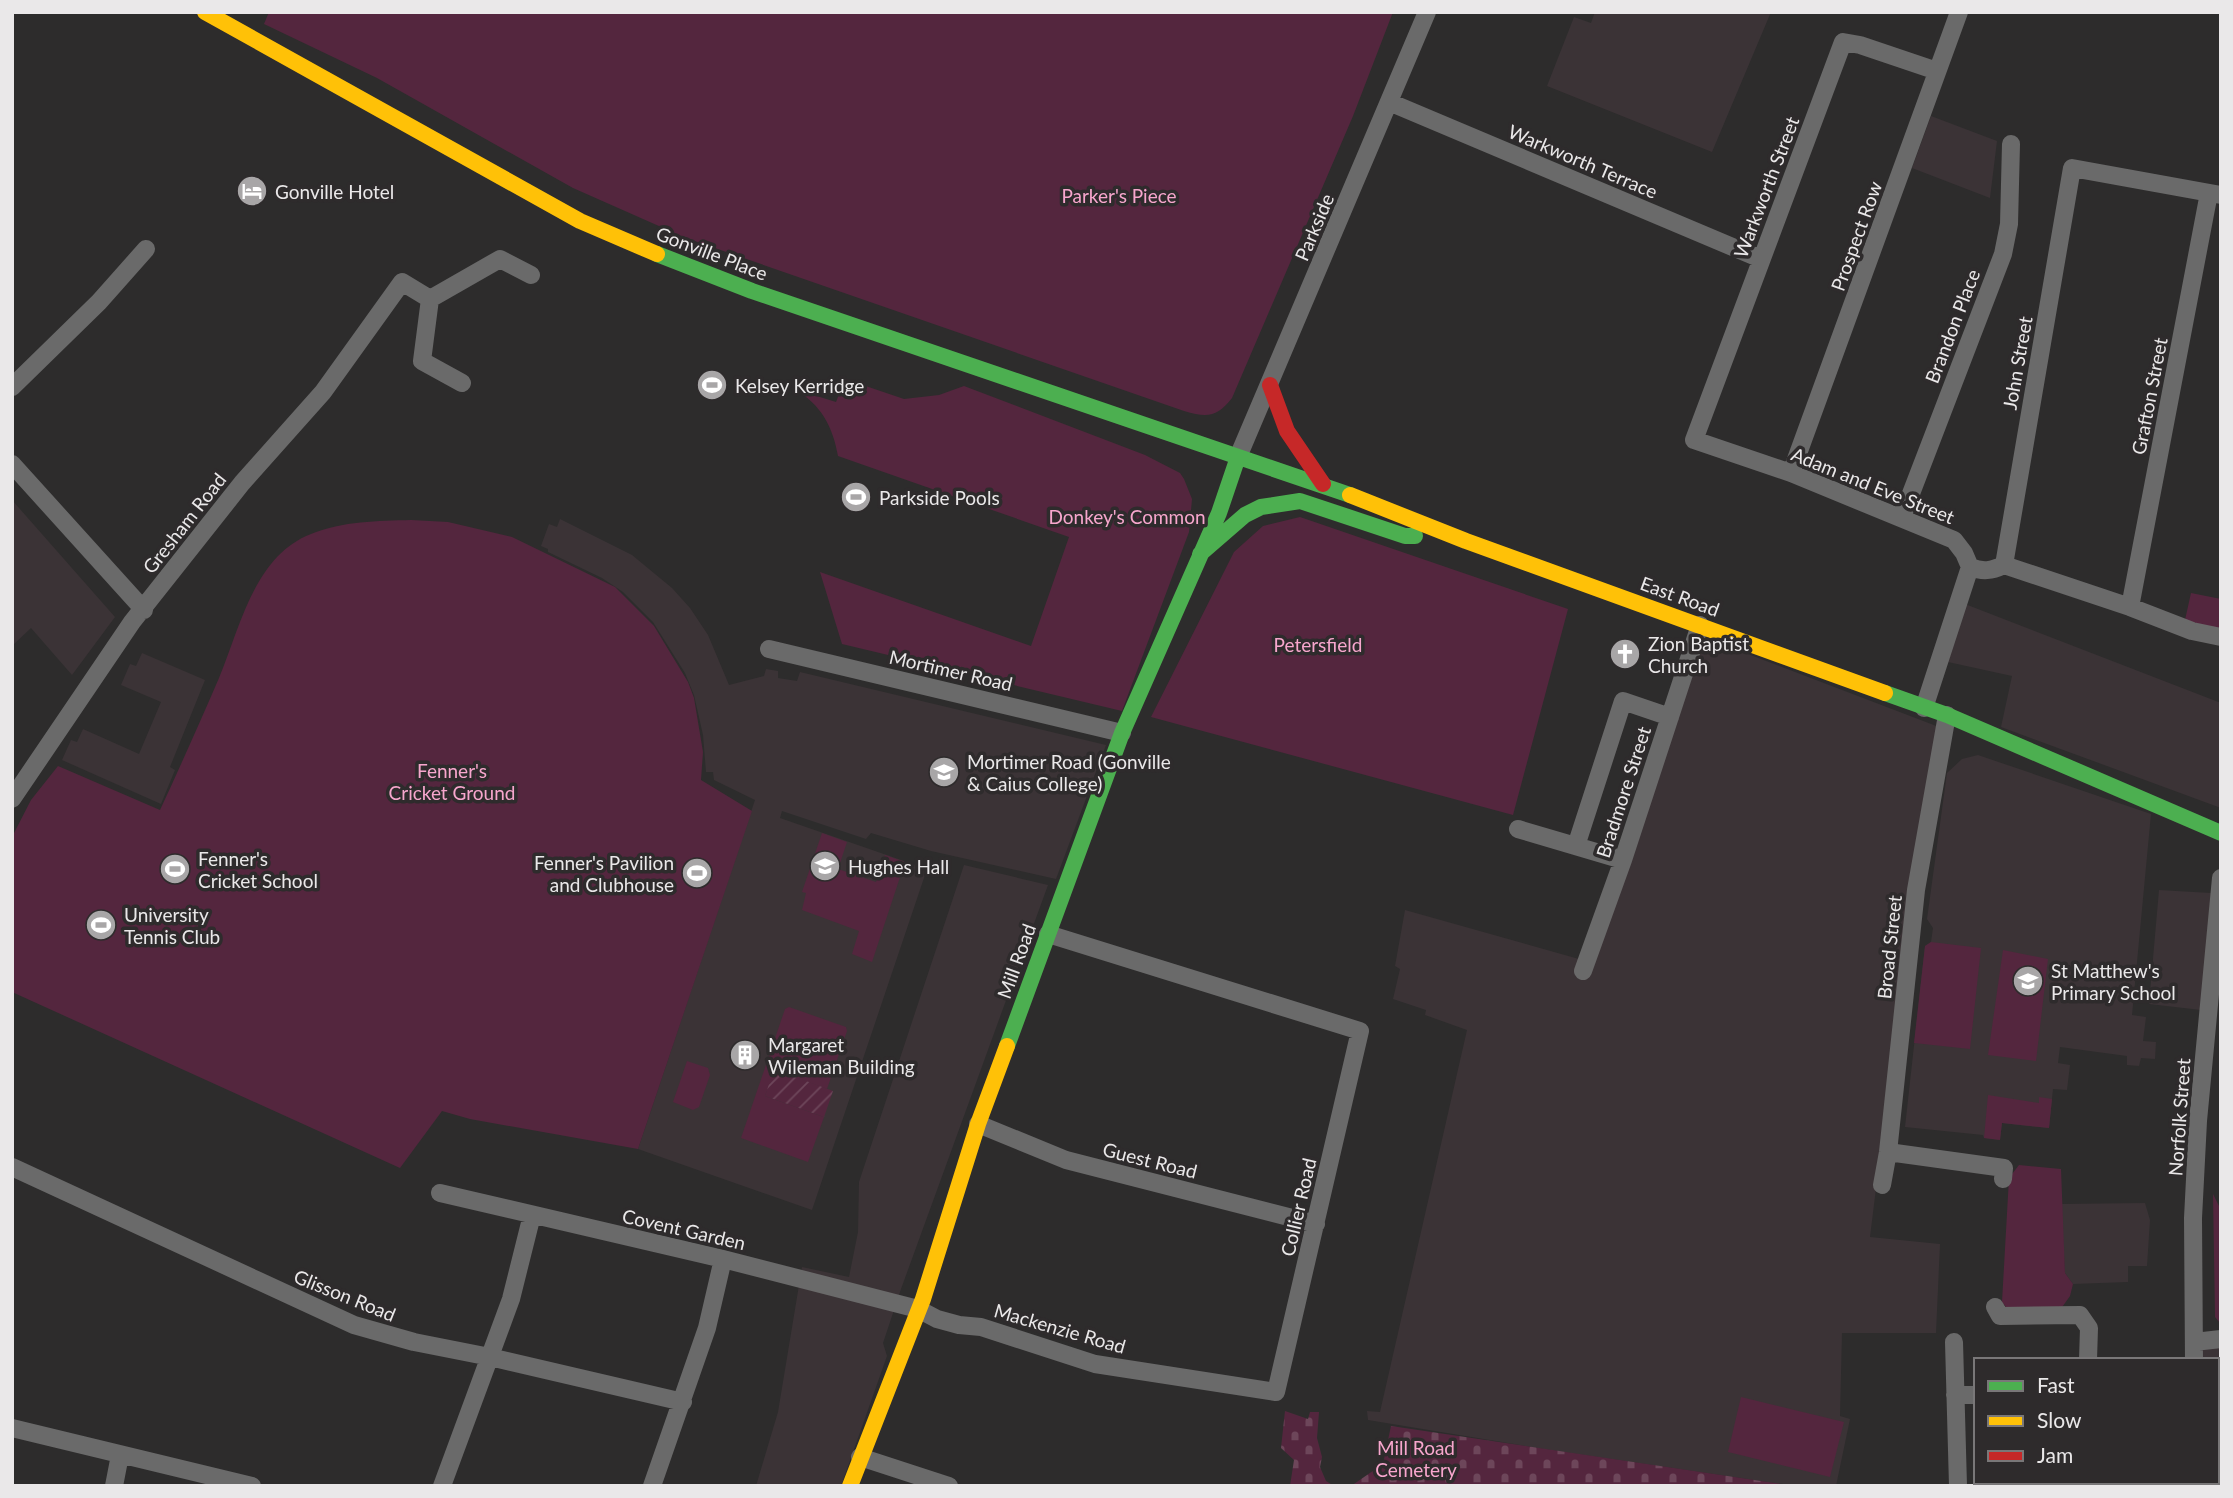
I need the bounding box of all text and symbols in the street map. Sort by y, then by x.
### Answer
street label: Warkworth Street [1728,113,1804,261]
street label: Warkworth Terrace [1505,119,1661,203]
hotel icon: Gonville Hotel [235,174,269,208]
street label: Prospect Row [1826,178,1887,294]
place label: Gonville Hotel [275,180,394,203]
park label: Parker's Piece [1061,184,1177,207]
street label: Parkside [1290,190,1338,264]
street label: Gonville Place [653,221,771,285]
street label: Brandon Place [1920,266,1984,386]
street label: John Street [1997,314,2037,412]
street label: Grafton Street [2126,335,2172,457]
sports icon: Kelsey Kerridge [695,368,729,402]
place label: Kelsey Kerridge [735,374,864,397]
street label: Adam and Eve Street [1788,442,1958,528]
street label: Gresham Road [138,468,230,578]
sports icon: Parkside Pools [839,480,873,514]
place label: Parkside Pools [879,486,1000,509]
park label: Donkey's Common [1048,505,1206,528]
street label: East Road [1637,571,1723,621]
place label: Zion Baptist Church [1648,632,1749,677]
park label: Petersfield [1274,633,1362,656]
church icon: Zion Baptist Church [1608,637,1642,671]
street label: Mortimer Road [887,645,1015,695]
street label: Bradmore Street [1591,723,1655,861]
place label: Mortimer Road (Gonville & Caius College) [967,750,1171,795]
school or university icon: Mortimer Road (Gonville & Caius College) [927,755,961,789]
park label: Fenner's Cricket Ground [389,759,515,804]
place label: Fenner's Cricket School [198,847,318,892]
school or university icon: Hughes Hall [808,849,842,883]
place label: Fenner's Pavilion and Clubhouse [534,851,674,896]
sports icon: Fenner's Cricket School [158,852,192,886]
place label: Hughes Hall [848,855,949,878]
sports icon: Fenner's Pavilion and Clubhouse [680,856,714,890]
street label: Broad Street [1872,894,1906,1000]
place label: University Tennis Club [124,903,220,948]
sports icon: University Tennis Club [84,908,118,942]
street label: Mill Road [992,920,1040,1002]
place label: St Matthew's Primary School [2051,959,2176,1004]
school or university icon: St Matthew's Primary School [2011,964,2045,998]
place label: Margaret Wileman Building [768,1033,915,1078]
building icon: Margaret Wileman Building [728,1038,762,1072]
street label: Norfolk Street [2163,1057,2195,1177]
street label: Guest Road [1100,1137,1200,1183]
street label: Collier Road [1276,1156,1320,1258]
street label: Covent Garden [620,1204,748,1254]
street label: Glisson Road [291,1264,399,1326]
street label: Mackenzie Road [992,1298,1128,1358]
legend [1974,1358,2219,1484]
text: Fast [2037,1372,2075,1397]
text: Slow [2037,1407,2082,1432]
park label: Mill Road Cemetery [1375,1436,1457,1481]
text: Jam [2037,1442,2073,1467]

